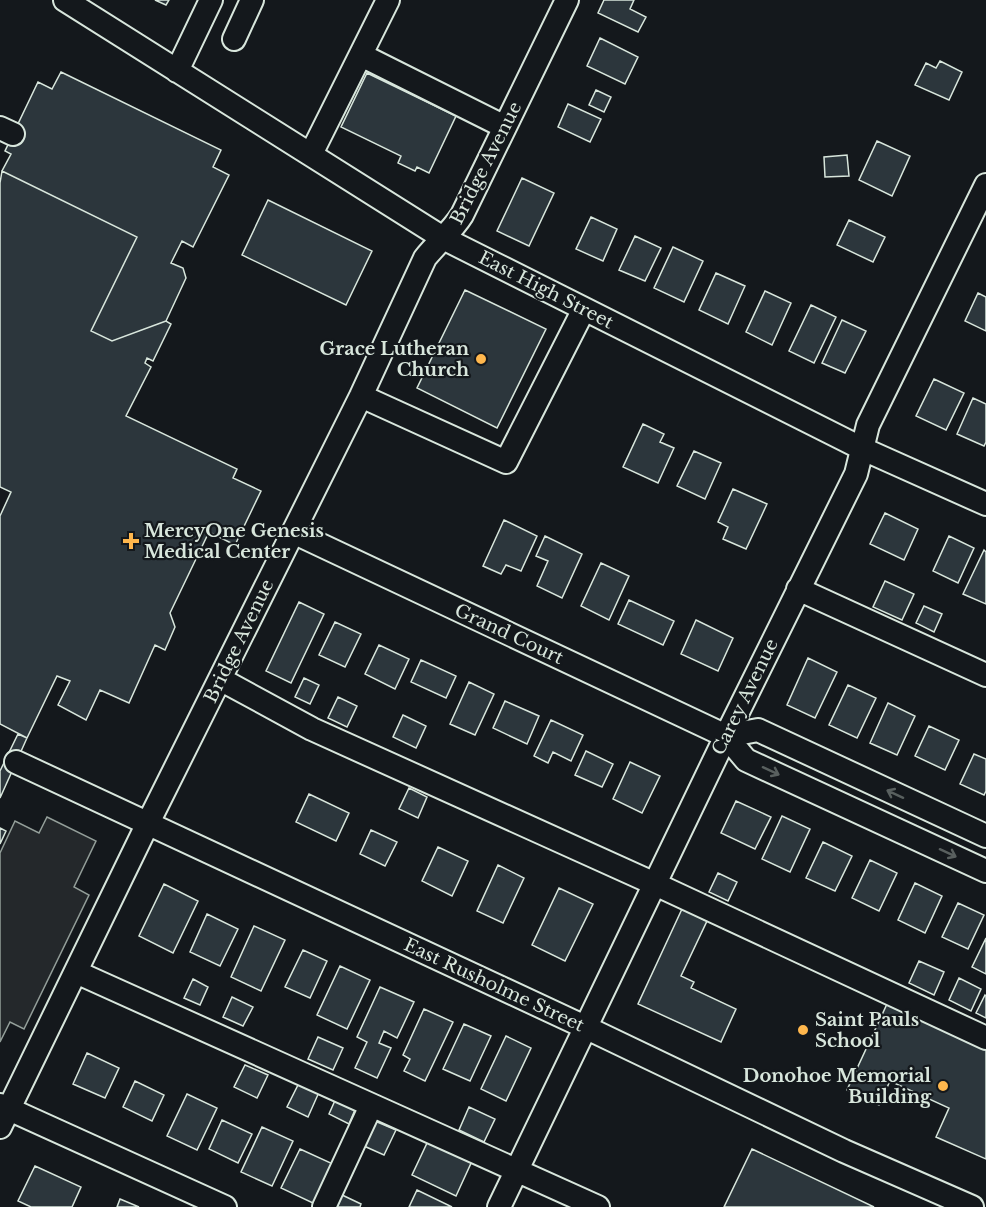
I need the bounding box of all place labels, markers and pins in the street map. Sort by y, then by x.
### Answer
place label: Grace Lutheran Church [320,338,469,381]
marker: Grace Lutheran Church [474,352,488,366]
place label: MercyOne Genesis Medical Center [144,520,324,563]
marker: MercyOne Genesis Medical Center [122,532,140,550]
place label: Saint Pauls School [815,1009,919,1052]
marker: Saint Pauls School [796,1023,810,1037]
place label: Donohoe Memorial Building [743,1065,932,1108]
marker: Donohoe Memorial Building [936,1079,950,1093]

